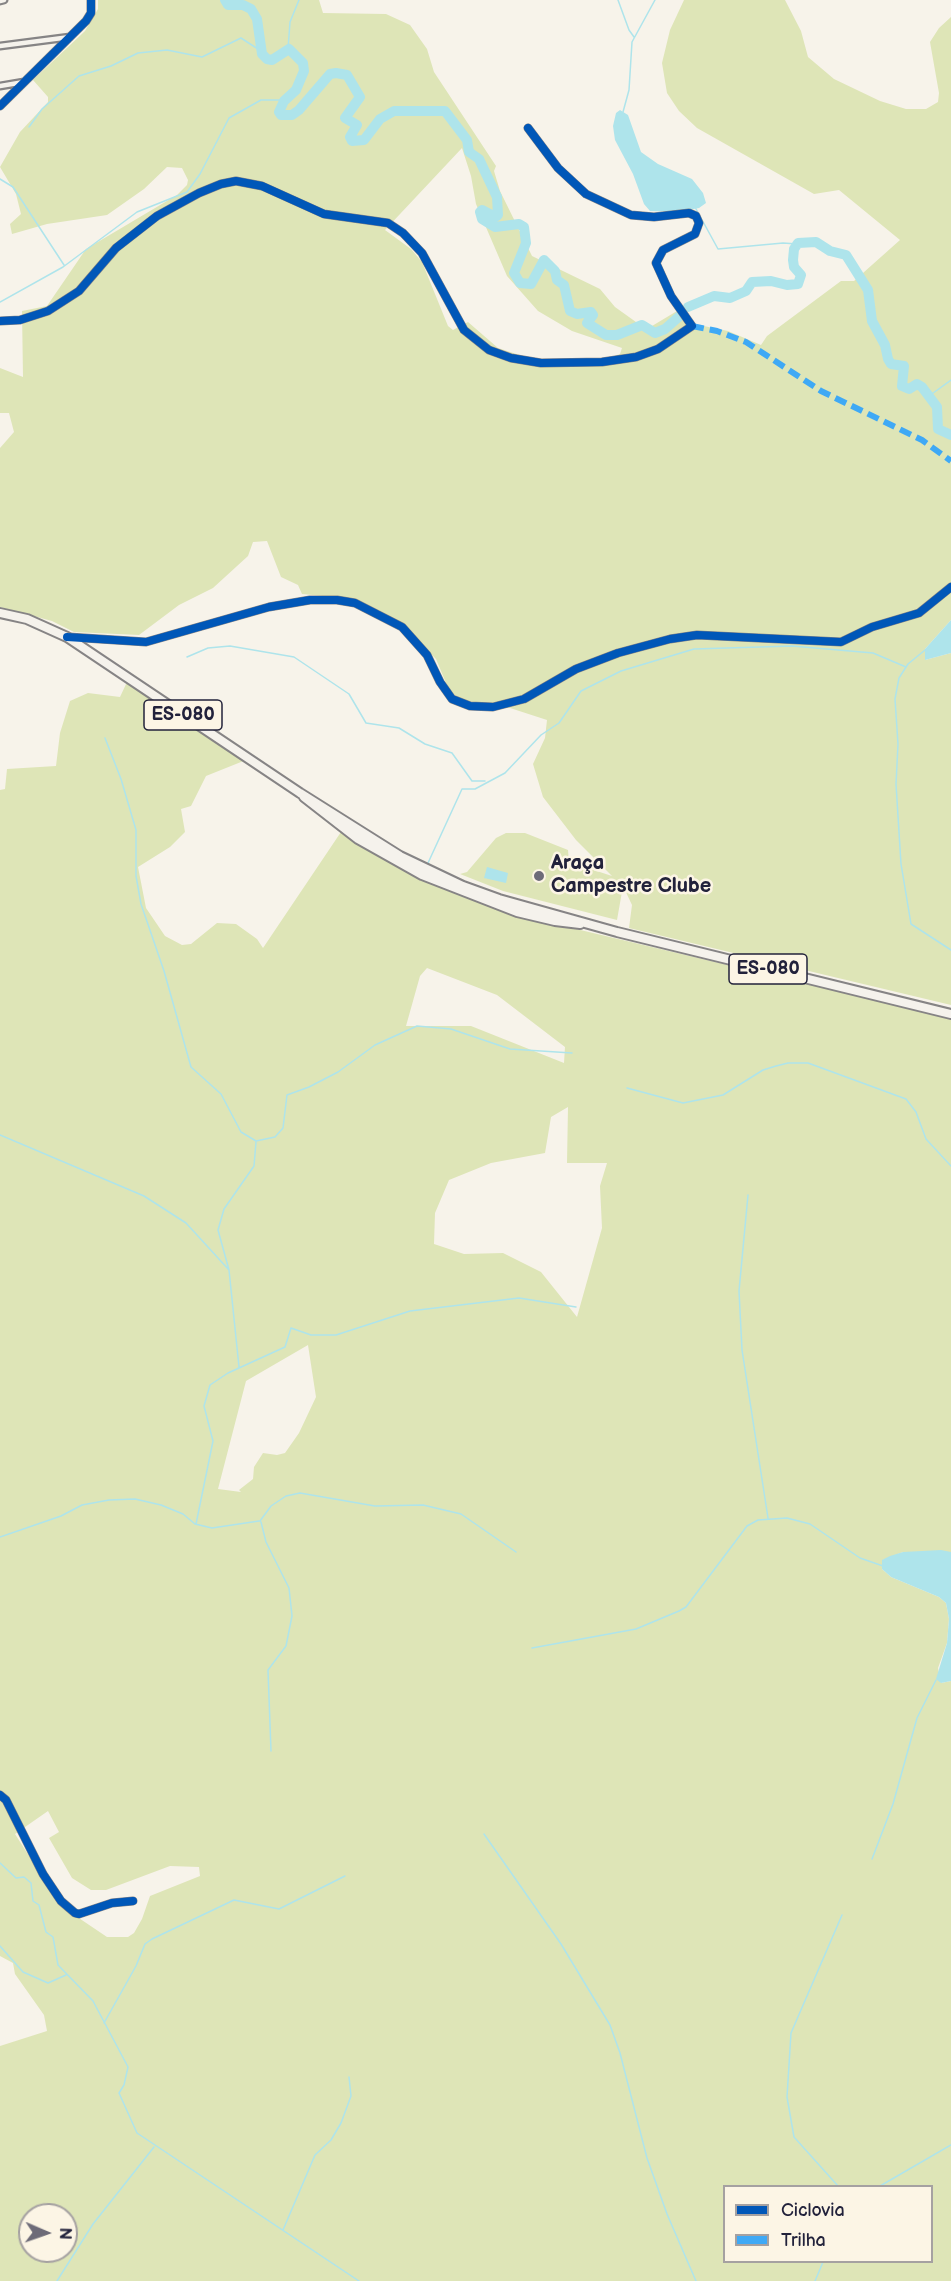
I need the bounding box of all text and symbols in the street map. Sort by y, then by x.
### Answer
road number: ES-080 [144,700,222,730]
place label: Araça Campestre Clube [551,852,711,899]
marker: Araça Campestre Clube [532,869,546,883]
road number: ES-080 [729,954,807,984]
legend [723,2185,933,2263]
text: Ciclovia [781,2200,845,2221]
north arrow [18,2203,78,2263]
text: N [55,2227,74,2240]
text: Trilha [781,2230,826,2251]

